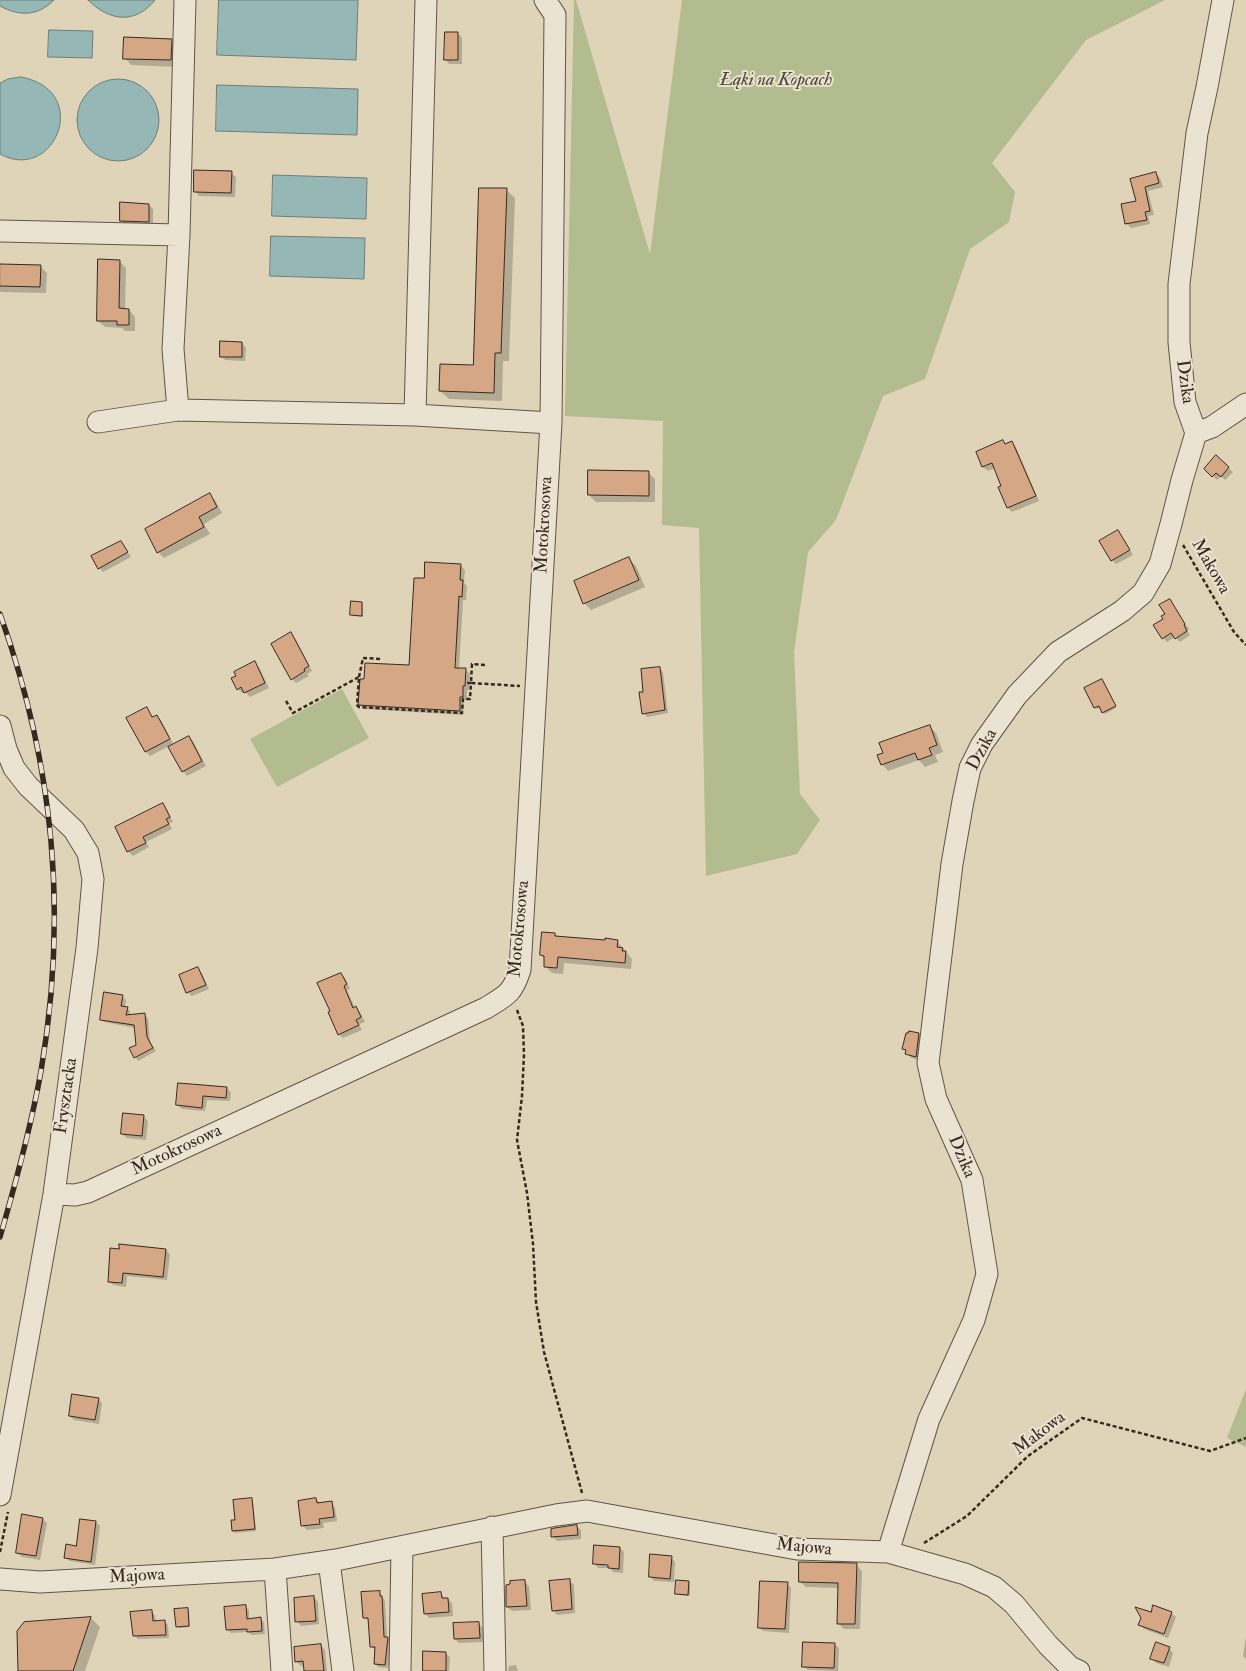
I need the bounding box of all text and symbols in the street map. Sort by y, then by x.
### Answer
park label: Łąki na Kopcach [720,70,832,92]
street label: Dzika [1170,359,1198,405]
street label: Motokrosowa [532,476,558,574]
street label: Makowa [1186,536,1234,598]
street label: Dzika [963,725,1003,775]
street label: Motokrosowa [505,880,535,978]
street label: Frysztacka [51,1057,83,1135]
street label: Motokrosowa [128,1121,226,1181]
street label: Dzika [942,1133,980,1181]
street label: Makowa [1010,1407,1070,1461]
street label: Majowa [775,1534,833,1562]
street label: Majowa [109,1565,165,1589]

